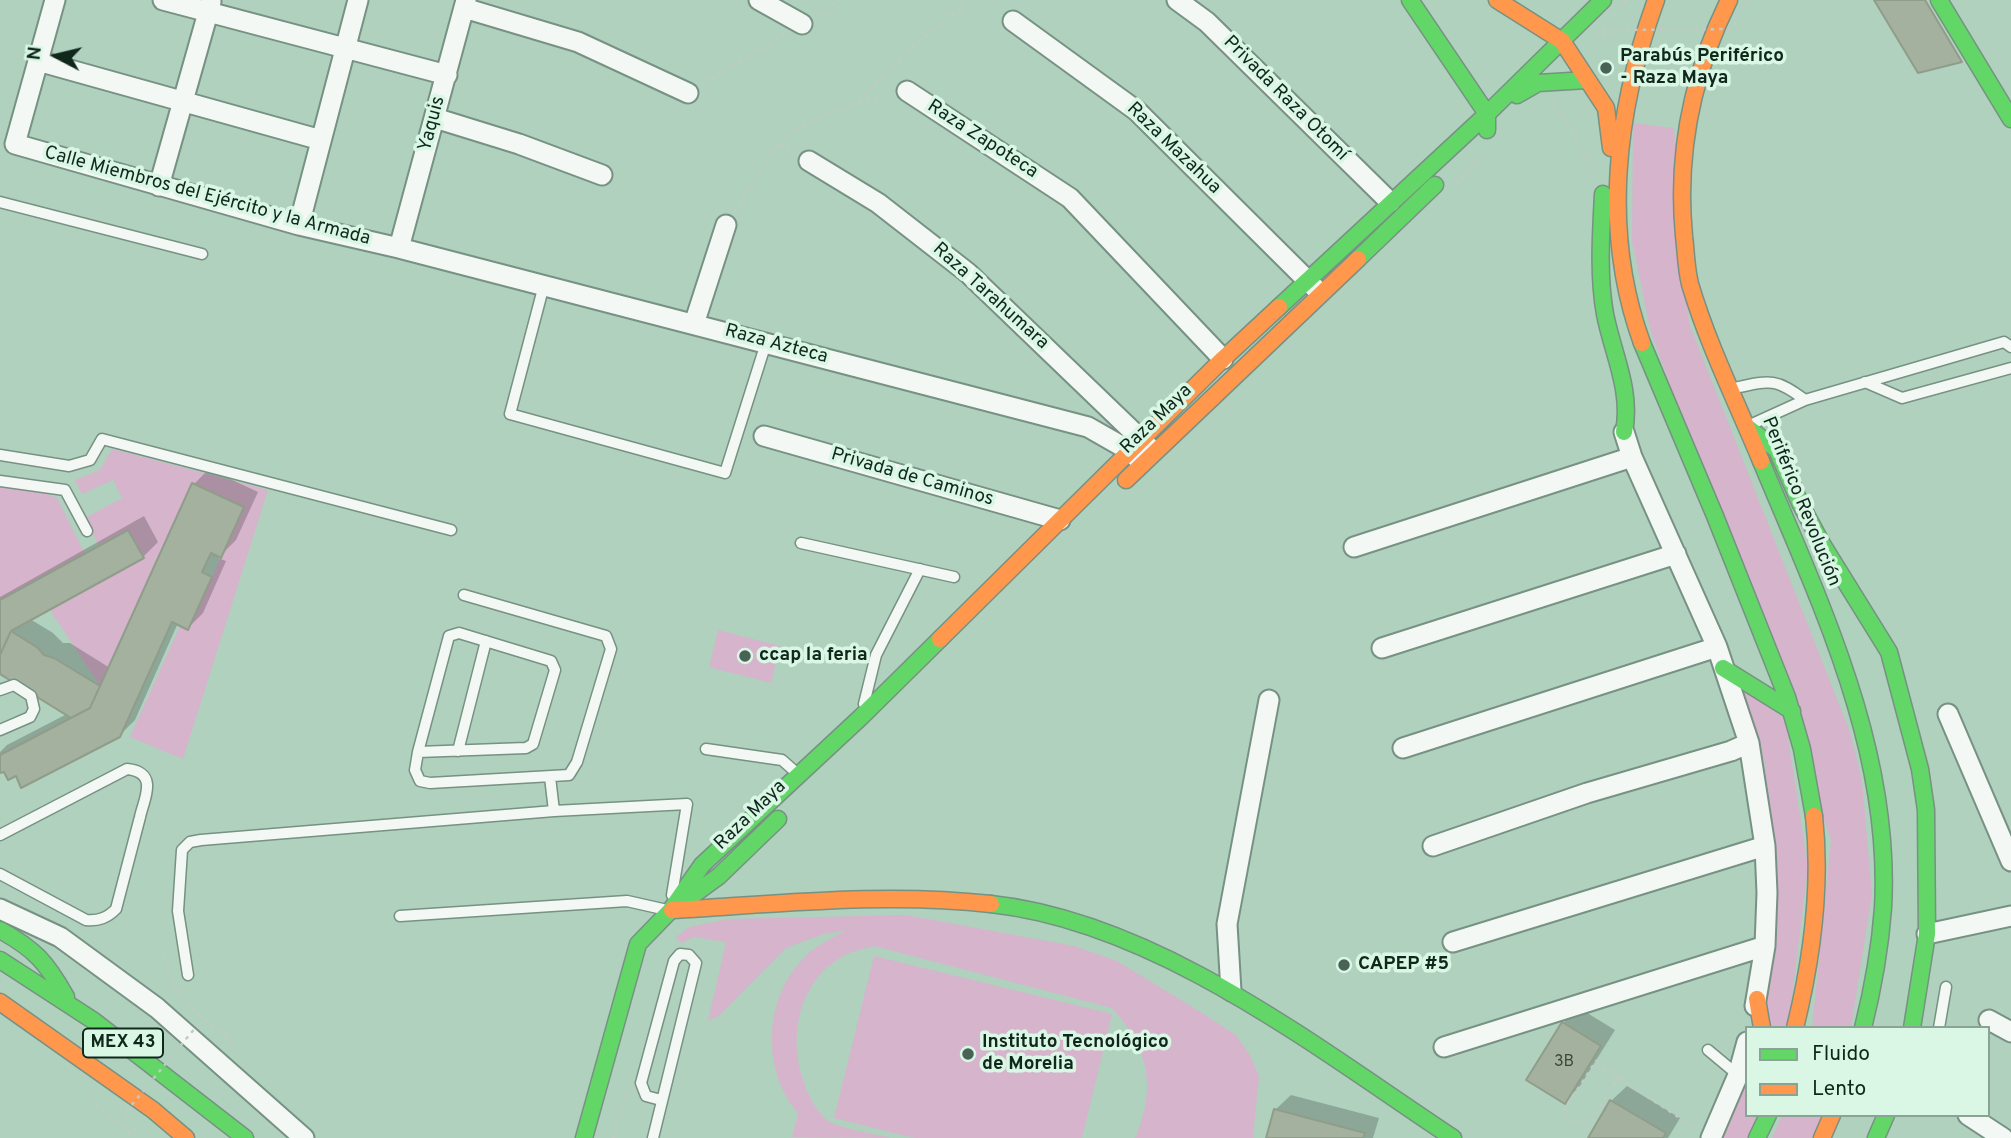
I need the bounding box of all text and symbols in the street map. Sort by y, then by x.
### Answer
north arrow [21,21,91,91]
street label: Privada Raza Otomí [1218,32,1352,166]
text: N [22,45,48,62]
place label: Parabús Periférico - Raza Maya [1620,46,1784,90]
marker: Parabús Periférico - Raza Maya [1598,60,1614,76]
street label: Yaquis [415,94,451,154]
street label: Raza Zapoteca [922,96,1042,184]
street label: Raza Mazahua [1121,98,1225,200]
street label: Calle Miembros del Ejército y la Armada [42,142,372,252]
street label: Raza Tarahumara [927,239,1053,355]
street label: Raza Azteca [722,320,830,370]
street label: Raza Maya [1116,380,1198,460]
street label: Periférico Revolución [1756,414,1844,590]
street label: Privada de Caminos [828,444,996,512]
place label: ccap la feria [759,645,868,667]
marker: ccap la feria [737,648,753,664]
street label: Raza Maya [710,776,792,856]
place label: CAPEP #5 [1358,954,1449,976]
marker: CAPEP #5 [1336,957,1352,973]
legend [1745,1026,1990,1117]
road number: MEX 43 [83,1028,163,1058]
place label: Instituto Tecnológico de Morelia [982,1032,1169,1076]
text: Fluido [1812,1041,1870,1068]
marker: Instituto Tecnológico de Morelia [960,1046,976,1062]
house number: 3B [1554,1053,1574,1073]
text: Lento [1812,1076,1866,1103]

